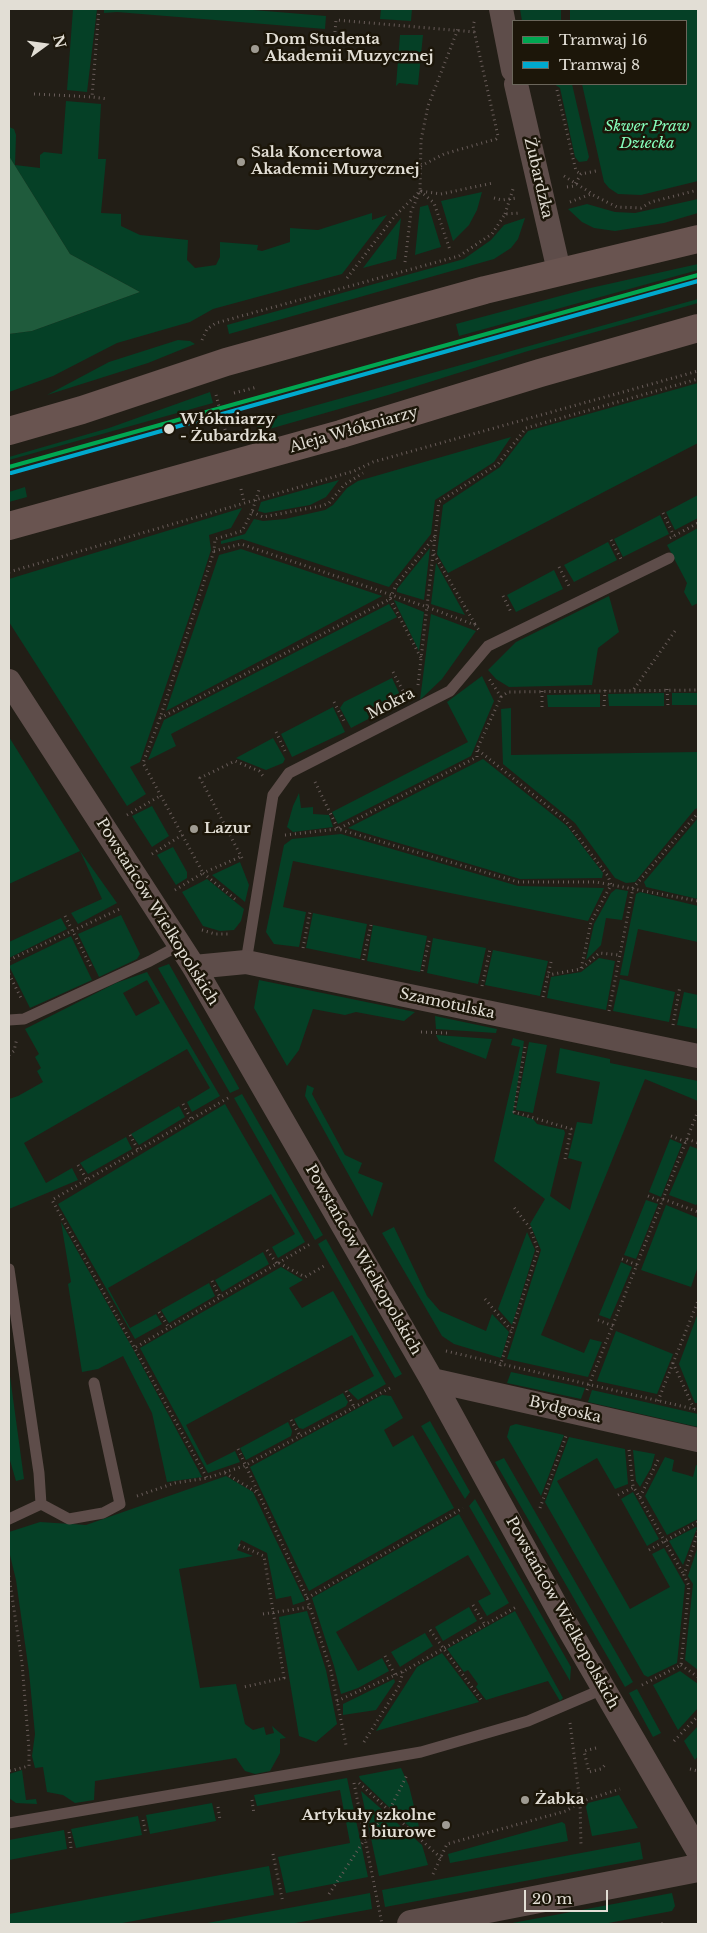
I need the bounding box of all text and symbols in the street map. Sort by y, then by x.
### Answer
north arrow [20,20,70,70]
legend [512,20,687,85]
text: Tramwaj 16 [559,30,647,49]
place label: Dom Studenta Akademii Muzycznej [265,31,433,66]
text: N [49,33,70,50]
marker: Dom Studenta Akademii Muzycznej [249,43,261,55]
text: Tramwaj 8 [559,55,640,74]
park label: Skwer Praw Dziecka [605,118,689,153]
street label: Żubardzka [520,136,556,220]
place label: Sala Koncertowa Akademii Muzycznej [251,144,419,179]
marker: Sala Koncertowa Akademii Muzycznej [235,156,247,168]
street label: Aleja Włókniarzy [288,403,420,457]
place label: Włókniarzy - Żubardzka [180,411,277,446]
marker: Włókniarzy - Żubardzka [162,422,176,436]
street label: Mokra [364,685,418,723]
street label: Powstańców Wielkopolskich [92,815,222,1009]
place label: Lazur [204,820,251,838]
marker: Lazur [188,823,200,835]
street label: Szamotulska [398,985,496,1023]
street label: Powstańców Wielkopolskich [301,1162,425,1358]
street label: Bydgoska [527,1393,603,1427]
street label: Powstańców Wielkopolskich [502,1514,622,1712]
place label: Żabka [535,1791,584,1809]
marker: Żabka [519,1794,531,1806]
place label: Artykuły szkolne i biurowe [302,1807,436,1842]
marker: Artykuły szkolne i biurowe [440,1819,452,1831]
scale bar [527,1880,611,1912]
text: 20 m [532,1889,572,1908]

